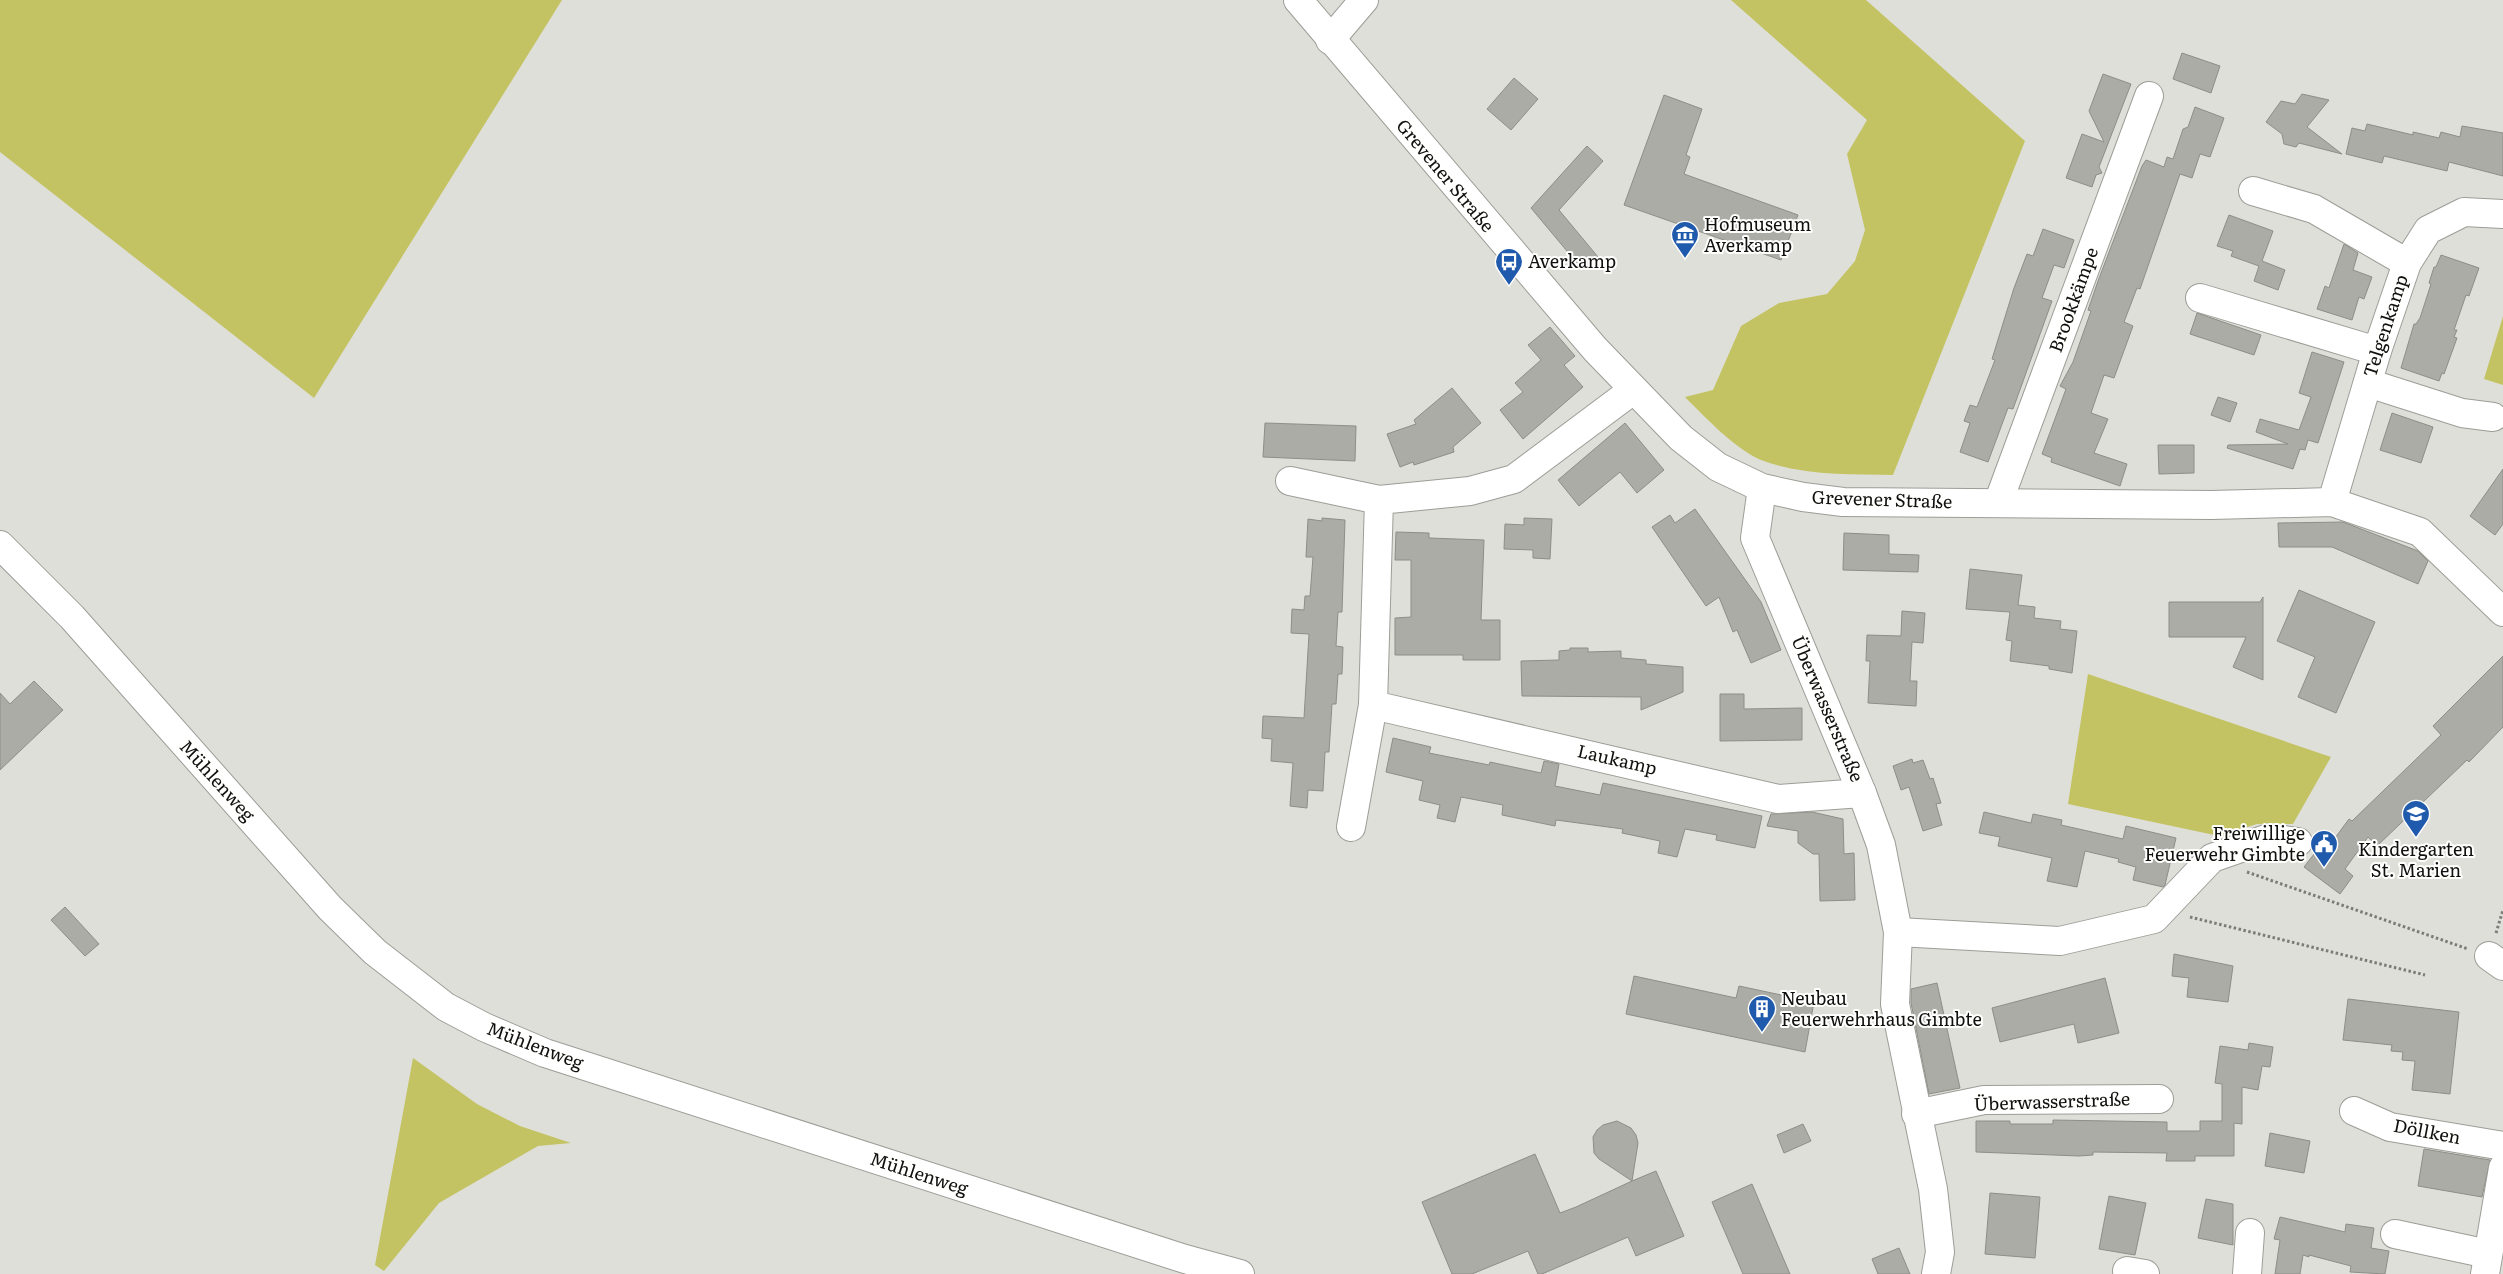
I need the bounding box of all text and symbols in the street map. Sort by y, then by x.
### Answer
street label: Grevener Straße [1391,113,1502,238]
place label: Hofmuseum Averkamp [1704,210,1811,258]
museum icon: Hofmuseum Averkamp [1670,220,1700,259]
street label: Brookkämpe [2041,243,2104,356]
bus stop icon: Averkamp [1494,247,1524,286]
place label: Averkamp [1528,247,1616,274]
street label: Telgenkamp [2355,271,2414,380]
street label: Grevener Straße [1811,483,1953,514]
street label: Überwasserstraße [1785,631,1871,786]
street label: Mühlenweg [174,733,263,827]
street label: Laukamp [1575,736,1660,781]
school or university icon: Kindergarten St. Marien [2401,799,2431,838]
place label: Freiwillige Feuerwehr Gimbte [2145,819,2305,867]
public building icon: Freiwillige Feuerwehr Gimbte [2309,829,2339,868]
place label: Kindergarten St. Marien [2358,835,2474,883]
place label: Neubau Feuerwehrhaus Gimbte [1781,984,1982,1032]
building icon: Neubau Feuerwehrhaus Gimbte [1747,994,1777,1033]
street label: Mühlenweg [483,1014,589,1076]
street label: Überwasserstraße [1973,1084,2131,1117]
street label: Döllken [2391,1111,2463,1150]
street label: Mühlenweg [867,1144,973,1201]

